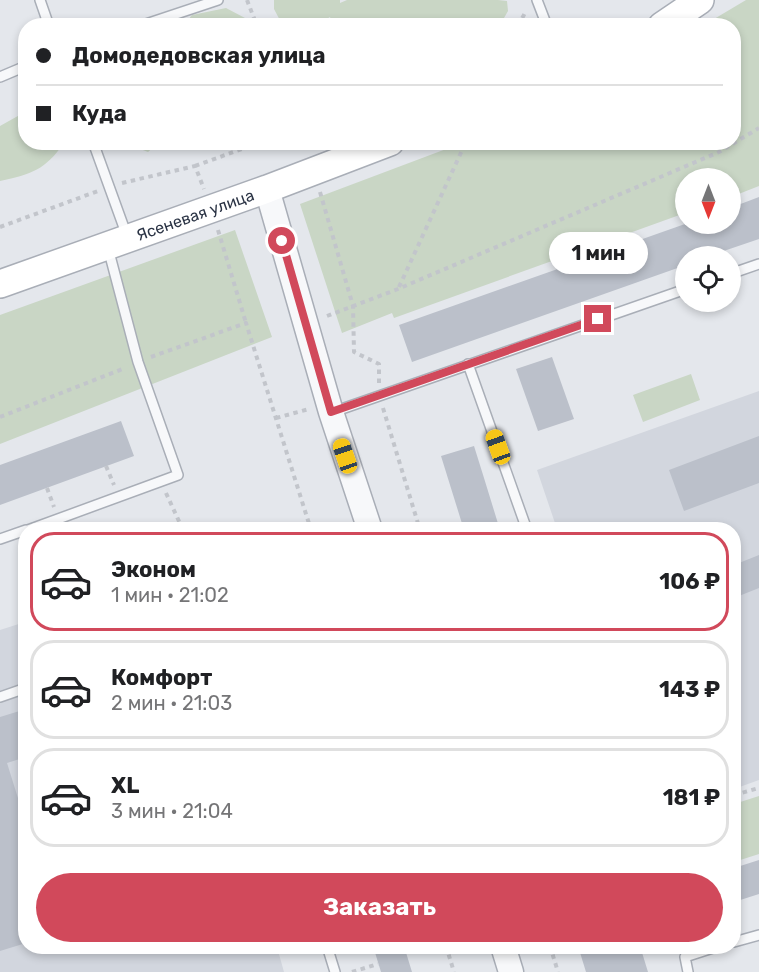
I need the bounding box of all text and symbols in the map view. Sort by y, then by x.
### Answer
text: Домодедовская улица [72,42,325,69]
text: Куда [72,100,127,127]
north arrow [675,168,741,234]
map controls [675,168,741,312]
street label: Ясеневая улица [134,185,257,245]
route start [268,227,295,254]
callout: 1 мин [548,232,648,274]
text: 1 мин [571,241,626,265]
button: locate [675,246,741,312]
route end [584,305,611,332]
car [483,427,513,467]
car [331,436,359,476]
icon: car [39,555,93,609]
text: Эконом [111,556,196,583]
text: 106 ₽ [659,568,720,595]
text: 1 мин · 21:02 [111,583,229,607]
icon: car [39,663,93,717]
text: Комфорт [111,664,212,691]
text: 143 ₽ [659,676,720,703]
text: 2 мин · 21:03 [111,691,232,715]
icon: car [39,771,93,825]
text: XL [111,772,139,799]
text: 181 ₽ [663,784,720,811]
text: 3 мин · 21:04 [111,799,233,823]
button: Заказать [36,873,723,942]

